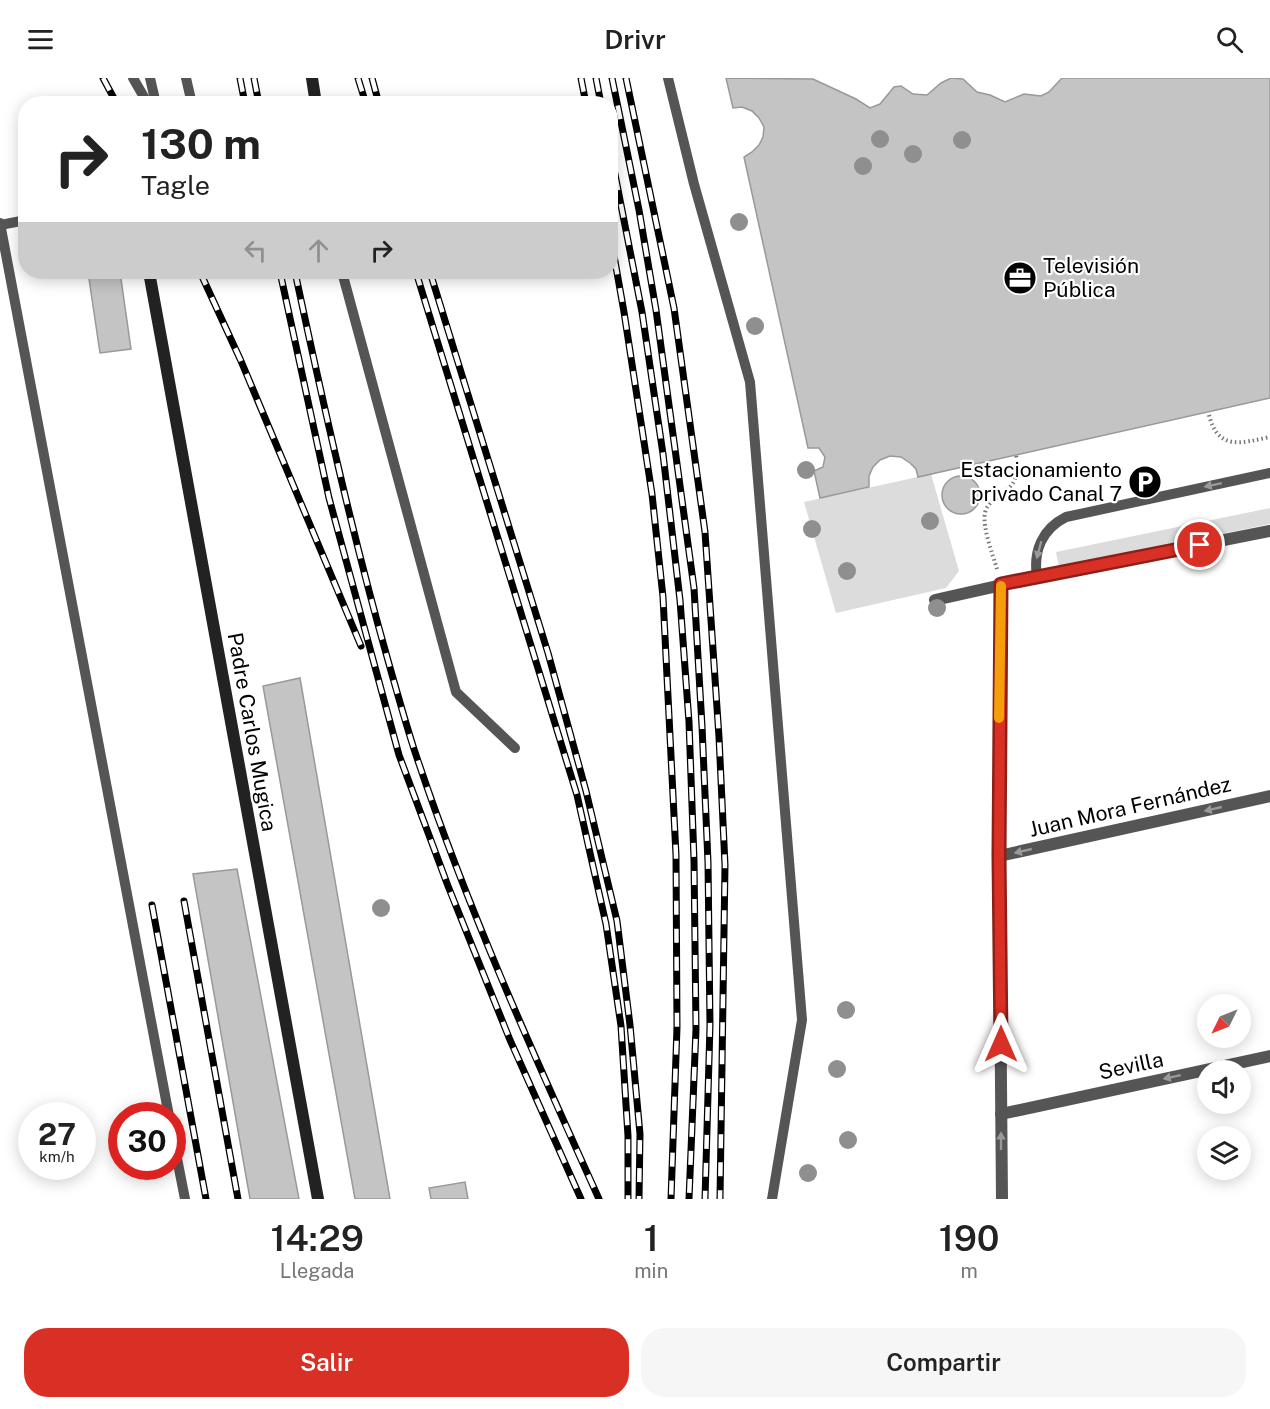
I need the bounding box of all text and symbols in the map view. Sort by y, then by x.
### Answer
icon: menu [24,23,57,56]
text: Drivr [604,23,666,55]
icon: search [1213,23,1246,56]
text: 130 m [141,119,261,168]
icon: right [42,120,120,198]
text: Tagle [141,169,210,201]
icon: left [239,234,272,267]
icon: ahead [302,234,335,267]
icon: right [365,234,398,267]
place label: Televisión Pública [1043,253,1139,302]
office icon: Televisión Pública [1002,260,1038,296]
place label: Estacionamiento privado Canal 7 [960,457,1122,506]
parking icon: Estacionamiento privado Canal 7 [1127,464,1163,500]
one-way arrow [1203,481,1222,490]
pin [1174,519,1225,570]
icon: arrive [1183,528,1216,561]
one-way arrow [1033,541,1043,559]
street label: Padre Carlos Mugica [223,630,282,833]
street label: Juan Mora Fernández [1027,771,1233,842]
one-way arrow [1203,805,1222,814]
one-way arrow [1013,847,1032,856]
north arrow [1197,994,1251,1048]
map controls [1197,994,1251,1180]
position arrow [969,1012,1033,1076]
street label: Sevilla [1096,1046,1166,1085]
button: sound [1197,1060,1251,1114]
one-way arrow [1162,1073,1181,1082]
speed limit sign: 30 [108,1102,186,1180]
text: 27 [38,1116,76,1152]
button: layers [1197,1126,1251,1180]
one-way arrow [997,1131,1006,1150]
text: km/h [39,1148,75,1165]
text: 14:29 [271,1217,364,1259]
text: 1 [644,1217,659,1259]
text: 190 [939,1217,999,1259]
text: Llegada [280,1259,354,1283]
text: min [634,1259,668,1283]
text: m [960,1259,978,1283]
button: Salir [24,1328,629,1397]
button: Compartir [641,1328,1246,1397]

